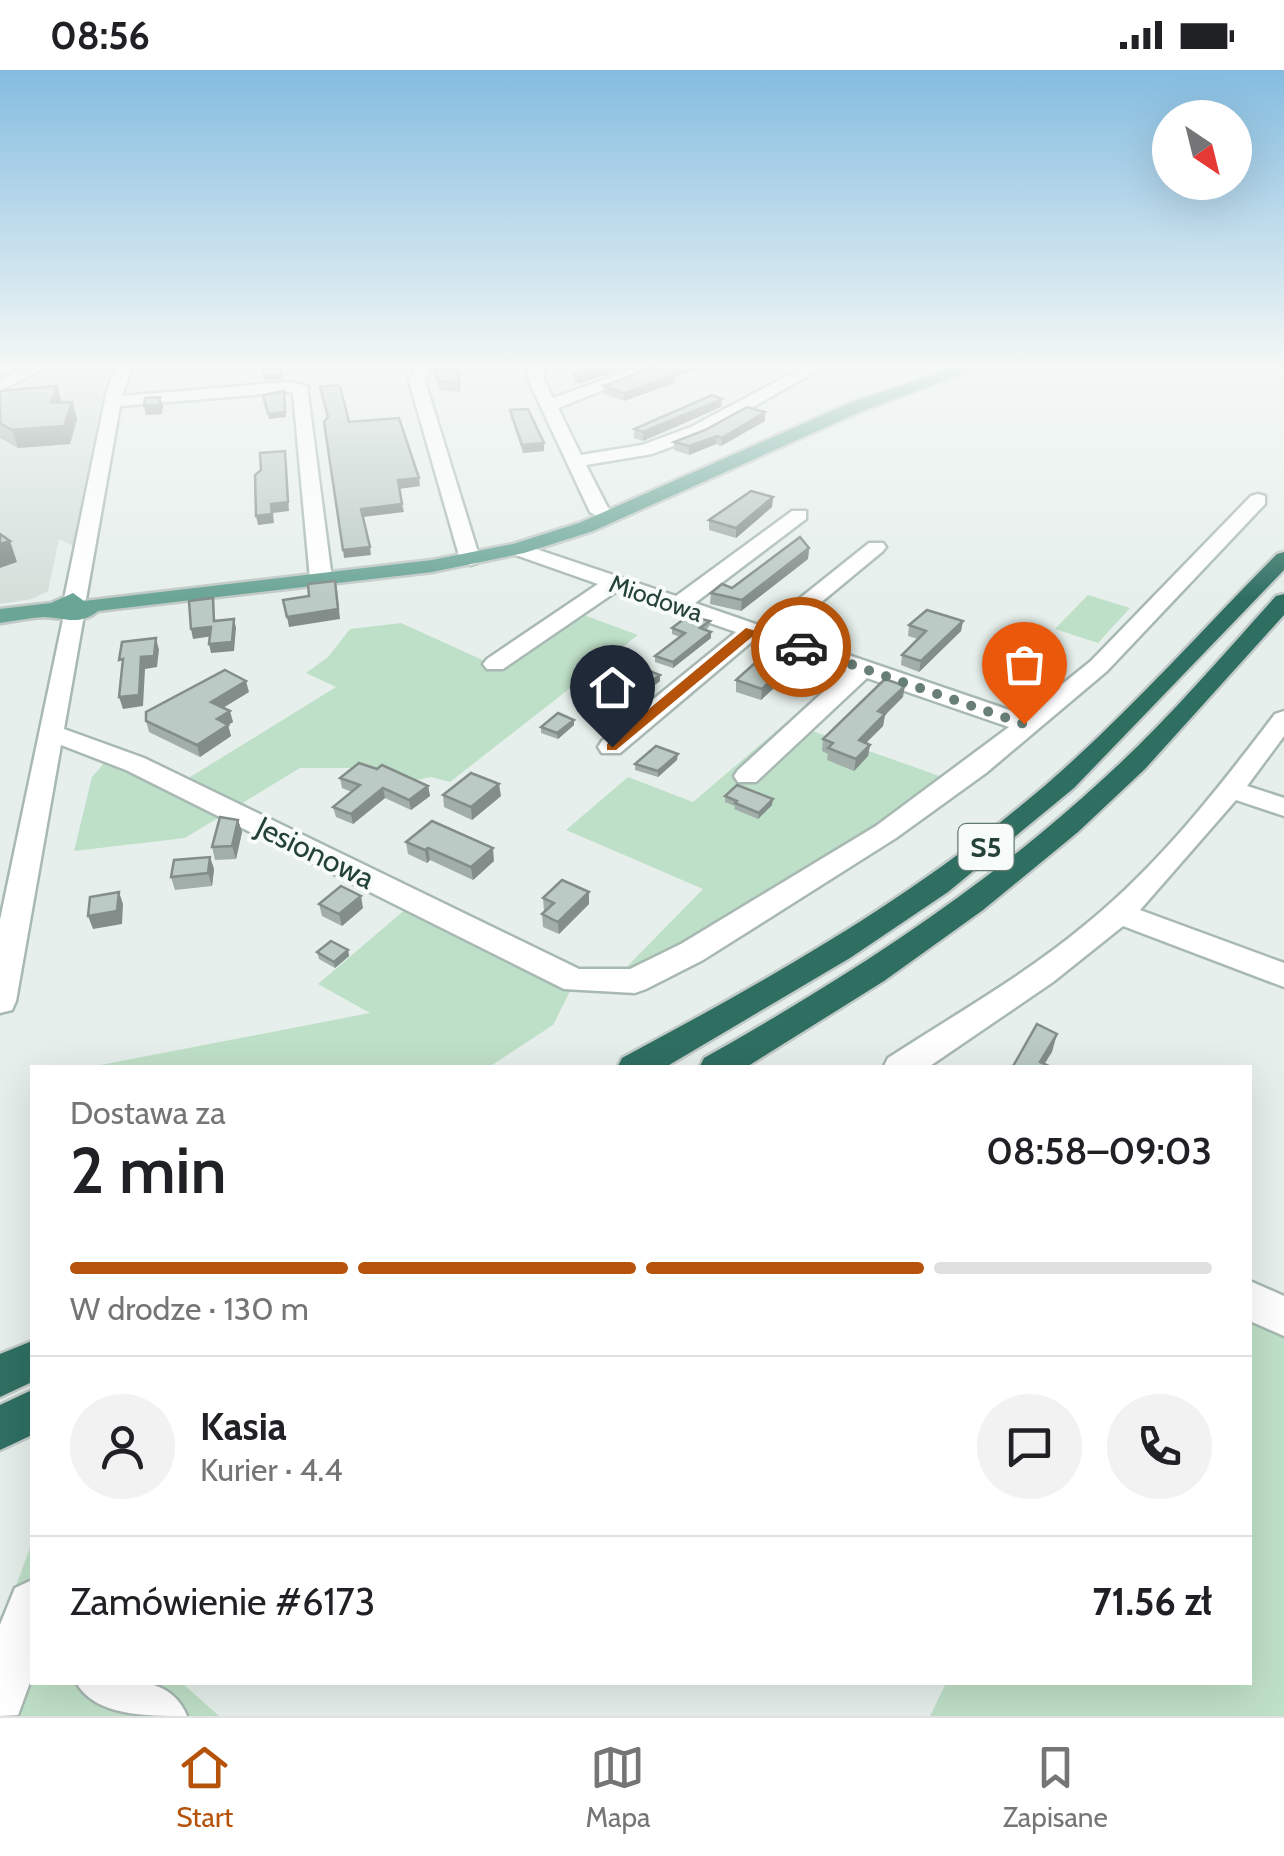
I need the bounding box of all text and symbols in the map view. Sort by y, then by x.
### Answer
text: 08:56 [50,12,150,59]
north arrow [1152,100,1252,200]
map controls [1152,100,1252,200]
street label: Miodowa [605,568,707,628]
courier [751,597,851,697]
icon: car [774,620,829,675]
pin [982,622,1067,725]
icon: bag [997,637,1052,692]
pin [570,645,655,748]
icon: home [585,660,640,715]
street label: Jesionowa [249,808,381,897]
road number: S5 [958,824,1014,870]
text: Dostawa za [70,1093,226,1132]
text: 08:58–09:03 [986,1127,1212,1174]
text: 2 min [70,1130,227,1209]
text: W drodze · 130 m [70,1289,309,1328]
button: person [70,1394,175,1499]
button: chat [977,1394,1082,1499]
button: phone [1107,1394,1212,1499]
text: Kasia [200,1403,287,1450]
text: Kurier · 4.4 [200,1450,343,1489]
text: Zamówienie #6173 [70,1578,375,1625]
text: 71.56 zł [1092,1578,1212,1625]
tab: Start [176,1740,233,1834]
tab: Mapa [585,1740,651,1834]
tab: Zapisane [1003,1740,1108,1834]

